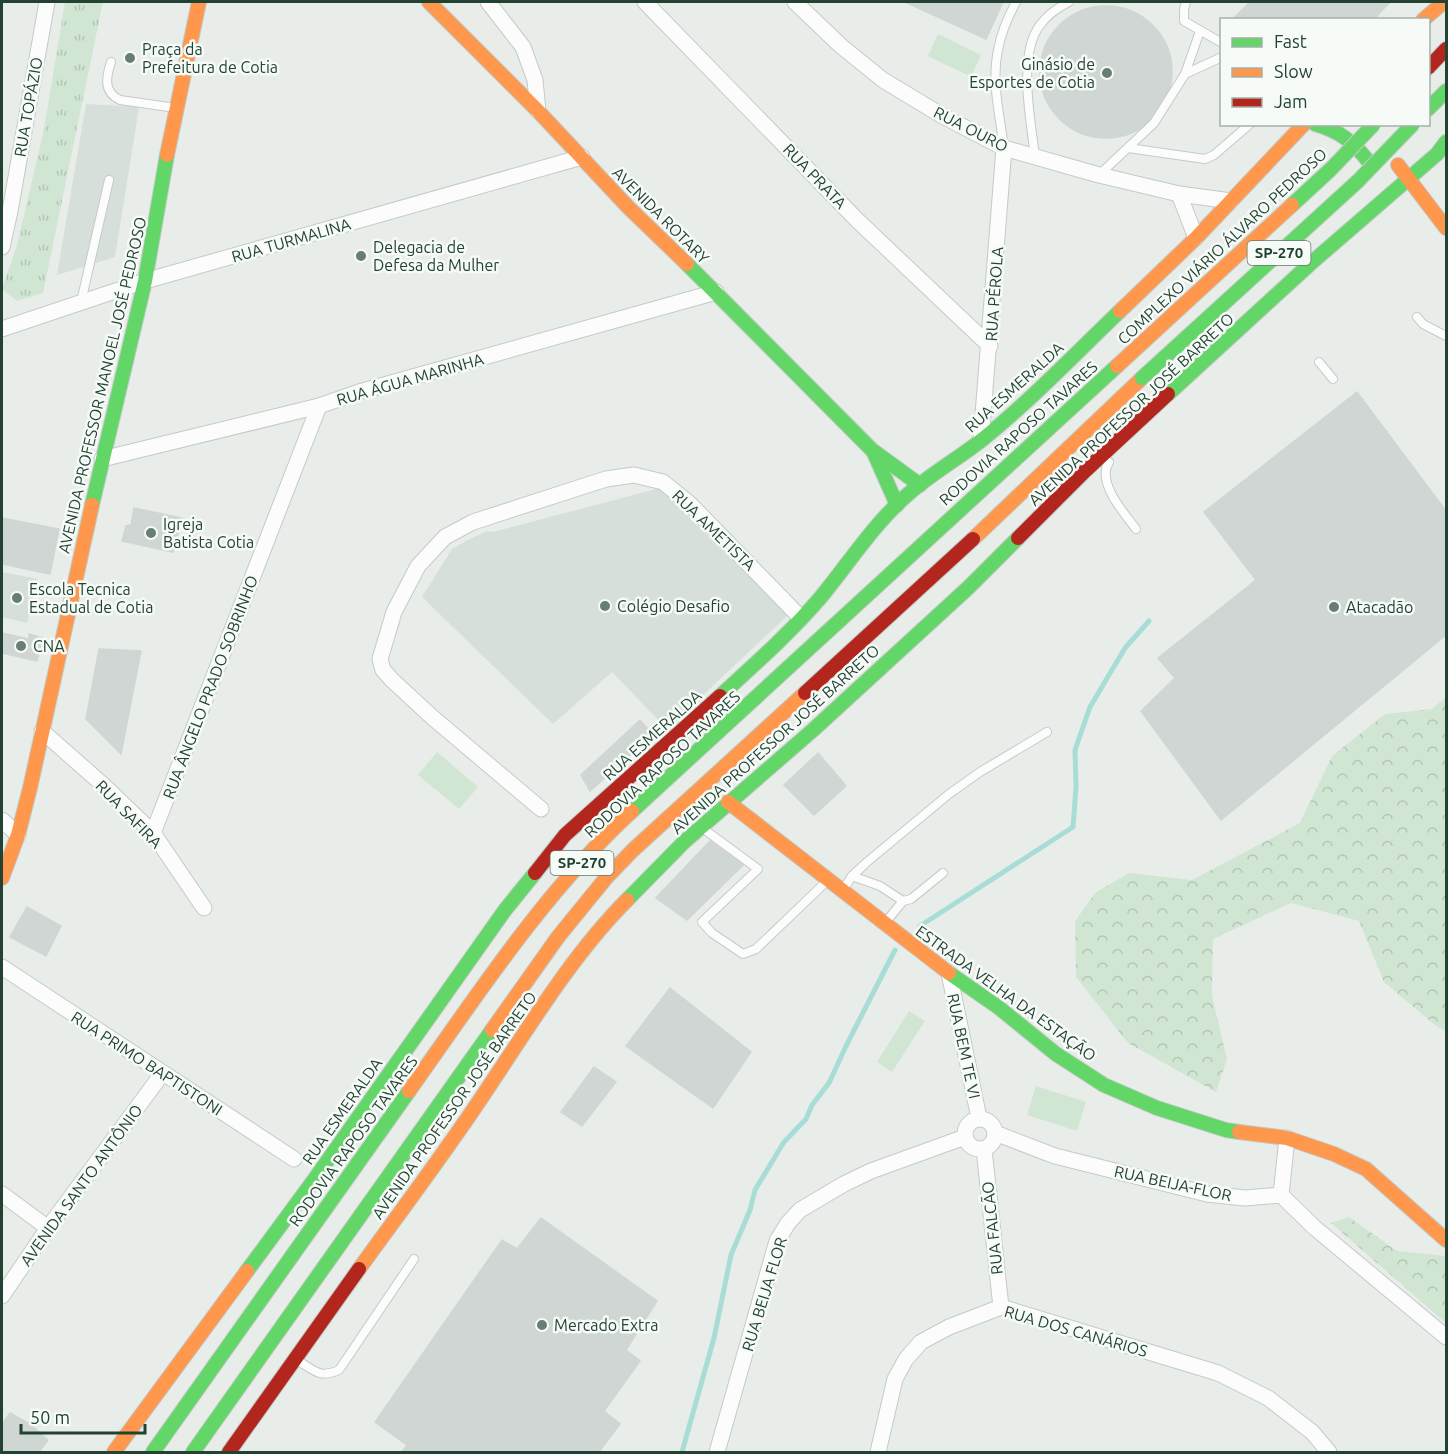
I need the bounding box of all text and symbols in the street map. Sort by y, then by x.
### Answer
legend [1220,18,1430,126]
text: Fast [1274,31,1307,51]
place label: Praça da Prefeitura de Cotia [142,40,278,76]
marker: Praça da Prefeitura de Cotia [123,51,137,65]
street label: RUA TOPÁZIO [8,55,46,158]
place label: Ginásio de Esportes de Cotia [969,55,1095,91]
text: Slow [1274,61,1313,81]
marker: Ginásio de Esportes de Cotia [1100,66,1114,80]
text: Jam [1274,91,1308,111]
street label: RUA OURO [931,103,1011,155]
street label: RUA PRATA [780,140,851,212]
street label: COMPLEXO VIÁRIO ÁLVARO PEDROSO [1112,143,1330,348]
street label: AVENIDA ROTARY [609,163,713,267]
street label: RUA TURMALINA [229,214,353,266]
street label: AVENIDA PROFESSOR MANOEL JOSÉ PEDROSO [52,215,150,555]
place label: Delegacia de Defesa da Mulher [373,238,499,274]
road number: SP-270 [1248,241,1310,265]
street label: RUA PÉROLA [980,245,1006,342]
marker: Delegacia de Defesa da Mulher [354,249,368,263]
street label: AVENIDA PROFESSOR JOSÉ BARRETO [1024,308,1237,509]
street label: RUA ESMERALDA [961,338,1067,436]
street label: RUA ÁGUA MARINHA [334,347,486,409]
street label: RODOVIA RAPOSO TAVARES [935,357,1101,509]
street label: RUA AMETISTA [669,486,760,574]
place label: Igreja Batista Cotia [163,515,254,551]
marker: Igreja Batista Cotia [144,526,158,540]
street label: RUA ÂNGELO PRADO SOBRINHO [158,572,261,801]
place label: Escola Tecnica Estadual de Cotia [29,580,153,616]
marker: Escola Tecnica Estadual de Cotia [10,591,24,605]
place label: Colégio Desafio [617,597,730,615]
place label: Atacadão [1346,598,1413,616]
marker: Colégio Desafio [598,599,612,613]
marker: Atacadão [1327,600,1341,614]
place label: CNA [33,637,65,655]
marker: CNA [14,639,28,653]
street label: AVENIDA PROFESSOR JOSÉ BARRETO [666,639,883,837]
street label: RUA ESMERALDA [599,686,705,784]
street label: RODOVIA RAPOSO TAVARES [580,687,744,841]
street label: RUA SAFIRA [92,776,166,852]
road number: SP-270 [550,851,614,875]
street label: ESTRADA VELHA DA ESTAÇÃO [912,921,1100,1064]
street label: AVENIDA PROFESSOR JOSÉ BARRETO [367,987,540,1222]
street label: RUA BEM TE VI [944,992,984,1100]
street label: RUA PRIMO BAPTISTONI [68,1007,226,1119]
street label: RODOVIA RAPOSO TAVARES [285,1052,421,1230]
street label: RUA ESMERALDA [299,1054,386,1168]
street label: AVENIDA SANTO ANTÔNIO [16,1100,146,1269]
street label: RUA BEIJA-FLOR [1113,1162,1233,1204]
street label: RUA FALCÃO [977,1180,1006,1276]
street label: RUA BEIJA FLOR [738,1235,790,1353]
street label: RUA DOS CANÁRIOS [1002,1300,1150,1360]
place label: Mercado Extra [554,1316,659,1334]
marker: Mercado Extra [535,1318,549,1332]
scale bar [21,1397,146,1435]
text: 50 m [30,1407,70,1427]

